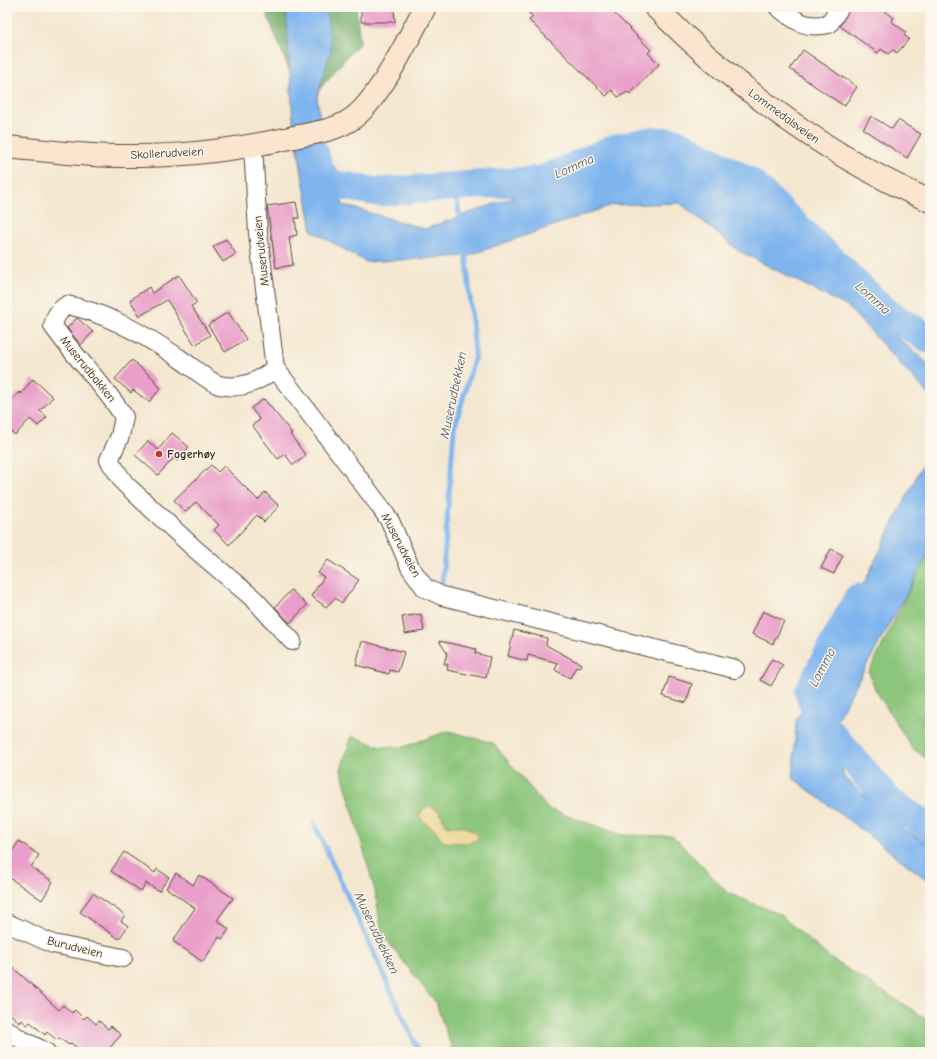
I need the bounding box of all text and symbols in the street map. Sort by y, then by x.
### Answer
street label: Lommedalsveien [746,86,822,146]
street label: Skollerudveien [130,144,204,162]
water label: Lomma [552,151,596,181]
street label: Muserudveien [250,215,272,287]
water label: Lomma [853,279,894,318]
street label: Muserudbakken [57,333,119,405]
water label: Muserudbekken [436,350,470,441]
place label: Fagerhøy [167,447,216,461]
marker: Fagerhøy [154,449,164,459]
street label: Muserudveien [378,511,424,579]
water label: Lomma [806,645,839,689]
water label: Muserudbekken [351,889,402,976]
street label: Burudveien [46,933,104,961]

